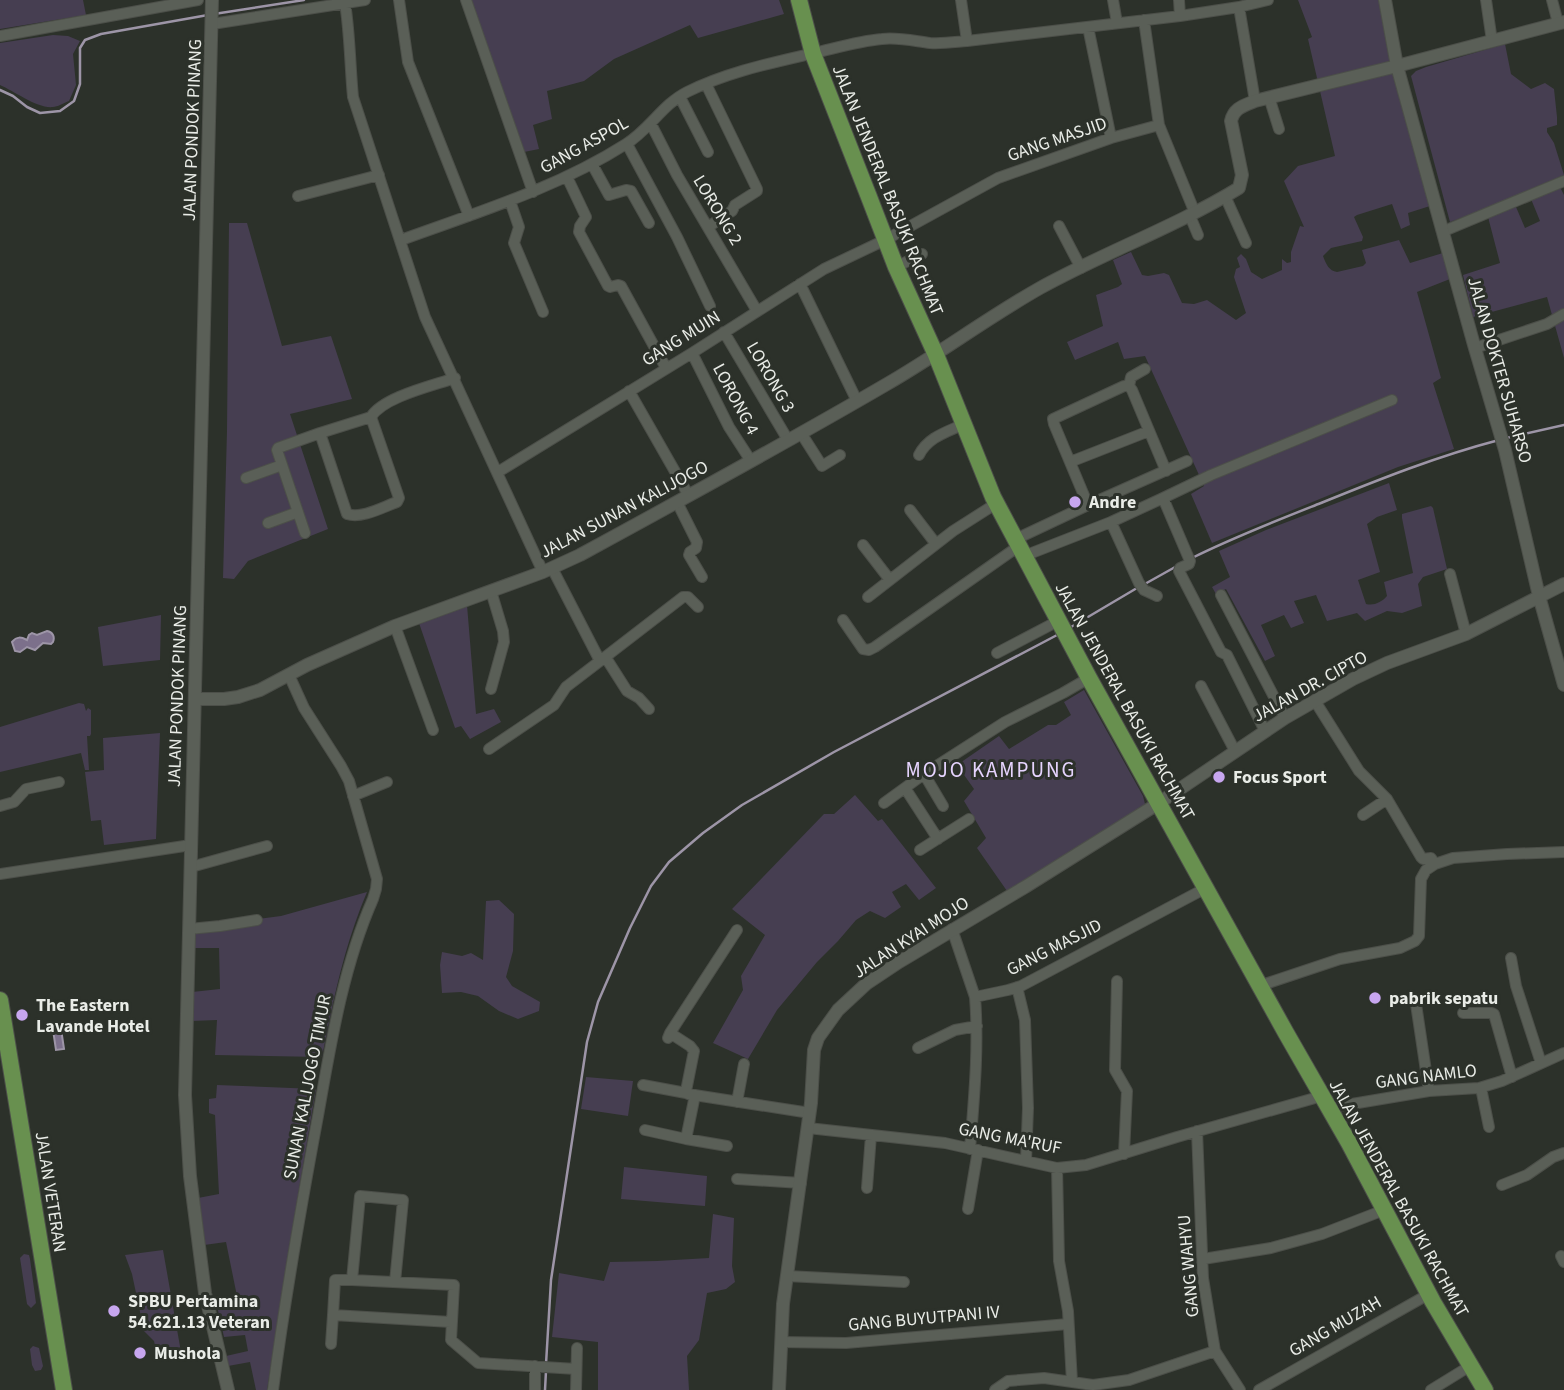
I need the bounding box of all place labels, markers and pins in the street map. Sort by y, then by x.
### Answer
place label: Andre [1088,490,1136,515]
marker: Andre [1067,494,1083,510]
place label: Focus Sport [1233,765,1327,790]
marker: Focus Sport [1211,769,1227,785]
place label: pabrik sepatu [1389,986,1498,1011]
marker: pabrik sepatu [1367,990,1383,1006]
place label: The Eastern Lavande Hotel [36,993,150,1039]
marker: The Eastern Lavande Hotel [14,1007,30,1023]
place label: SPBU Pertamina 54.621.13 Veteran [128,1289,270,1335]
marker: SPBU Pertamina 54.621.13 Veteran [106,1303,122,1319]
place label: Mushola [154,1341,221,1366]
marker: Mushola [132,1345,148,1361]

